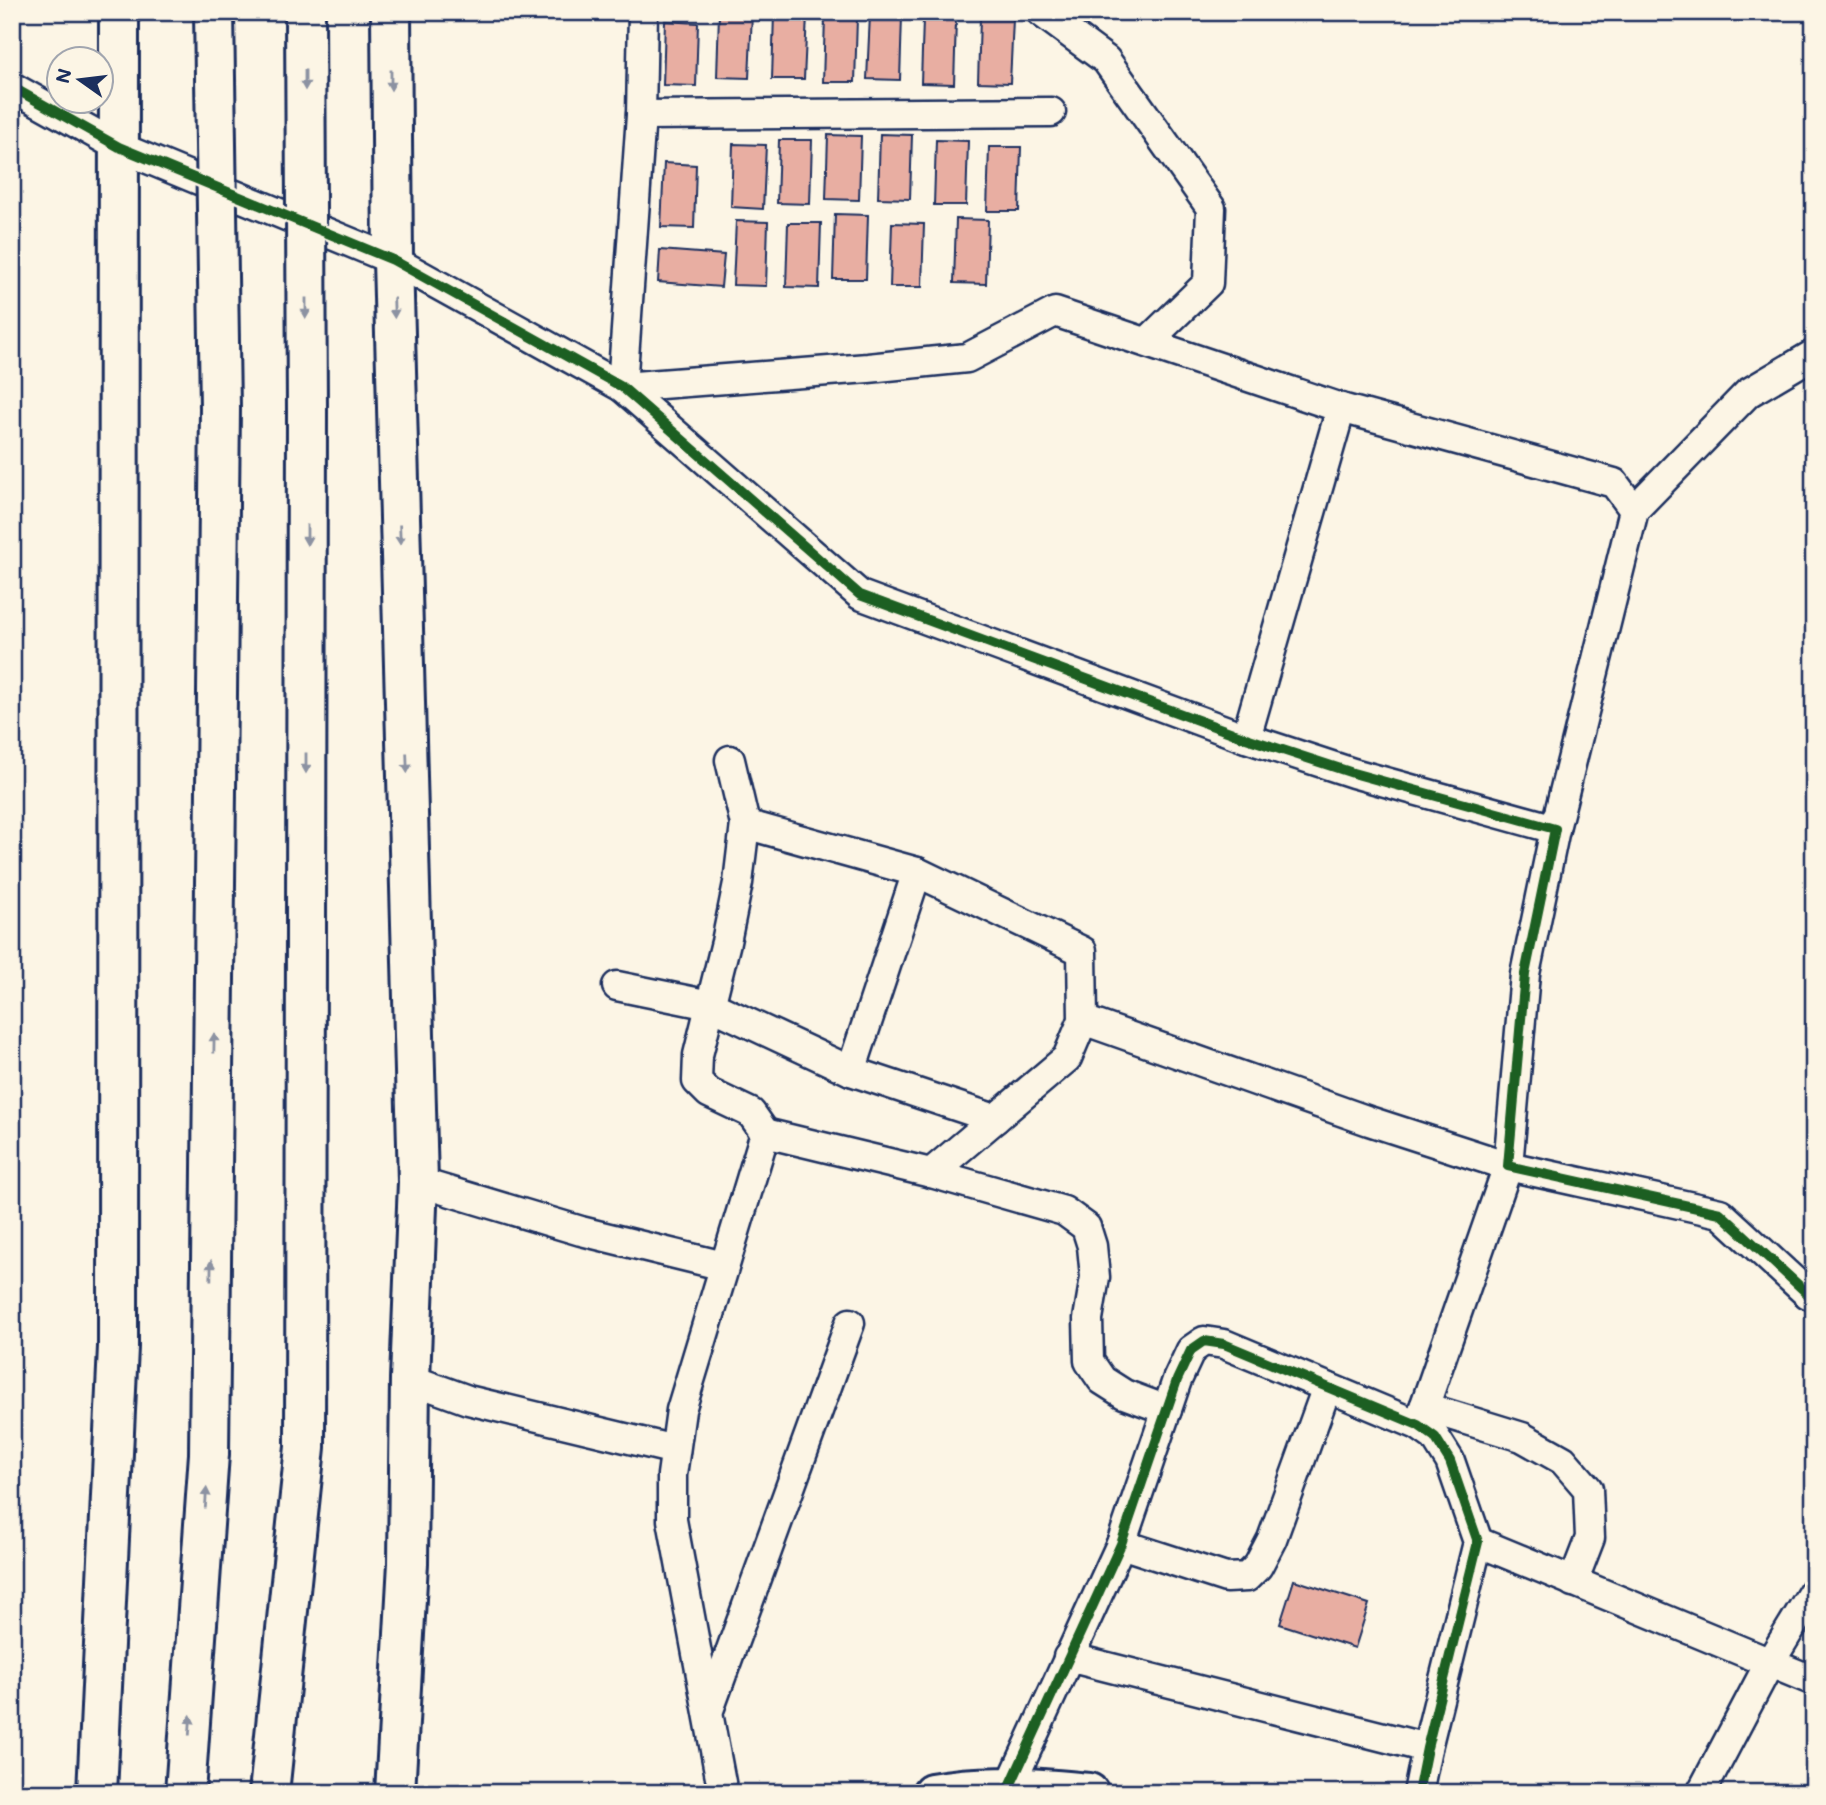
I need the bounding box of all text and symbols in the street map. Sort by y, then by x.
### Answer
north arrow [46,46,116,116]
text: N [49,66,77,86]
one-way arrow [299,70,311,92]
one-way arrow [385,70,397,92]
one-way arrow [300,297,312,319]
one-way arrow [388,297,400,319]
one-way arrow [301,525,313,547]
one-way arrow [395,525,406,547]
one-way arrow [300,752,312,774]
one-way arrow [401,752,412,774]
one-way arrow [208,1032,220,1054]
one-way arrow [206,1259,217,1281]
one-way arrow [201,1487,212,1509]
one-way arrow [185,1713,196,1735]

